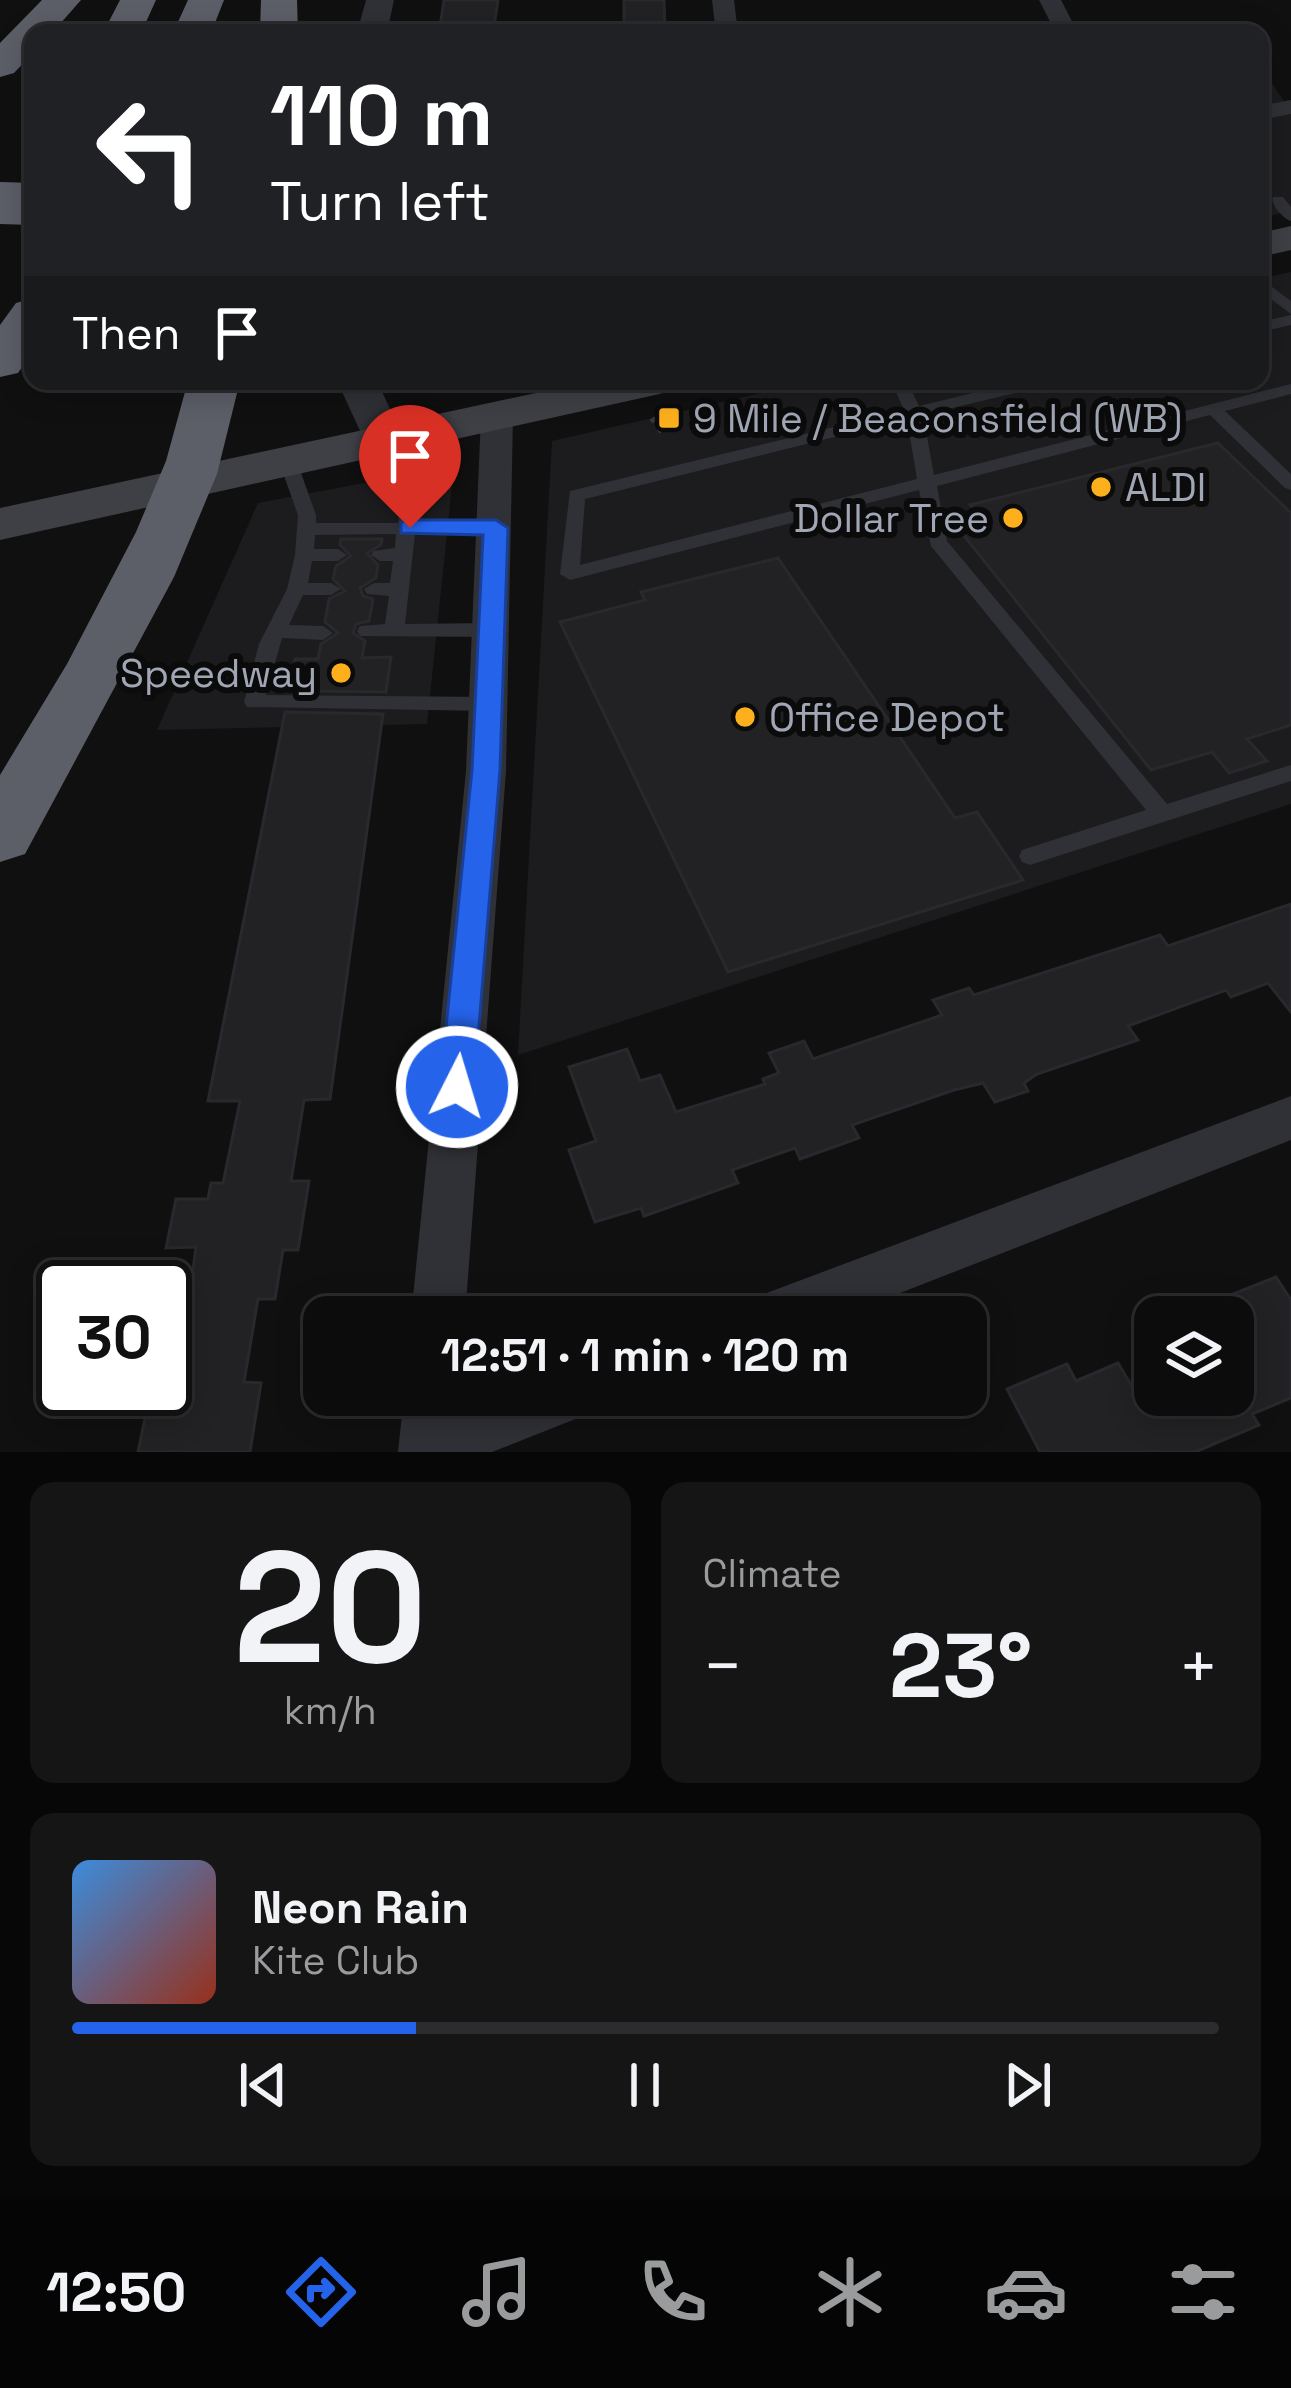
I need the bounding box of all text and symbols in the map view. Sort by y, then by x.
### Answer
text: 110 m [270,62,493,170]
icon: left [72,72,228,228]
text: Turn left [270,167,490,236]
icon: arrive [204,300,270,366]
text: Then [72,305,180,362]
place label: 9 Mile / Beaconsfield (WB) [693,394,1182,443]
pin [359,405,461,528]
marker: 9 Mile / Beaconsfield (WB) [656,405,682,431]
icon: arrive [377,423,443,489]
place label: ALDI [1125,463,1206,512]
marker: ALDI [1088,474,1114,500]
place label: Dollar Tree [794,494,989,543]
marker: Dollar Tree [1000,505,1026,531]
place label: Speedway [120,649,317,698]
marker: Speedway [328,660,354,686]
place label: Office Depot [769,693,1005,742]
marker: Office Depot [732,704,758,730]
position arrow [394,1024,520,1150]
speed limit sign: 30 [36,1260,192,1416]
map controls [1134,1296,1254,1416]
button: layers [1134,1296,1254,1416]
text: 12:51 · 1 min · 120 m [441,1327,849,1384]
text: 20 [233,1508,427,1708]
text: Climate [703,1549,842,1598]
text: 23° [889,1608,1033,1723]
text: − [703,1624,743,1708]
text: + [1178,1624,1219,1708]
text: km/h [284,1686,377,1735]
text: Neon Rain [252,1879,469,1936]
text: Kite Club [252,1936,419,1985]
icon: previous [230,2052,296,2118]
icon: pause [612,2052,678,2118]
icon: next [995,2052,1061,2118]
icon: directions [279,2250,363,2334]
icon: music [455,2250,539,2334]
icon: phone [631,2250,715,2334]
icon: climate [808,2250,892,2334]
icon: car [984,2250,1068,2334]
icon: filters [1161,2250,1245,2334]
text: 12:50 [46,2258,186,2327]

